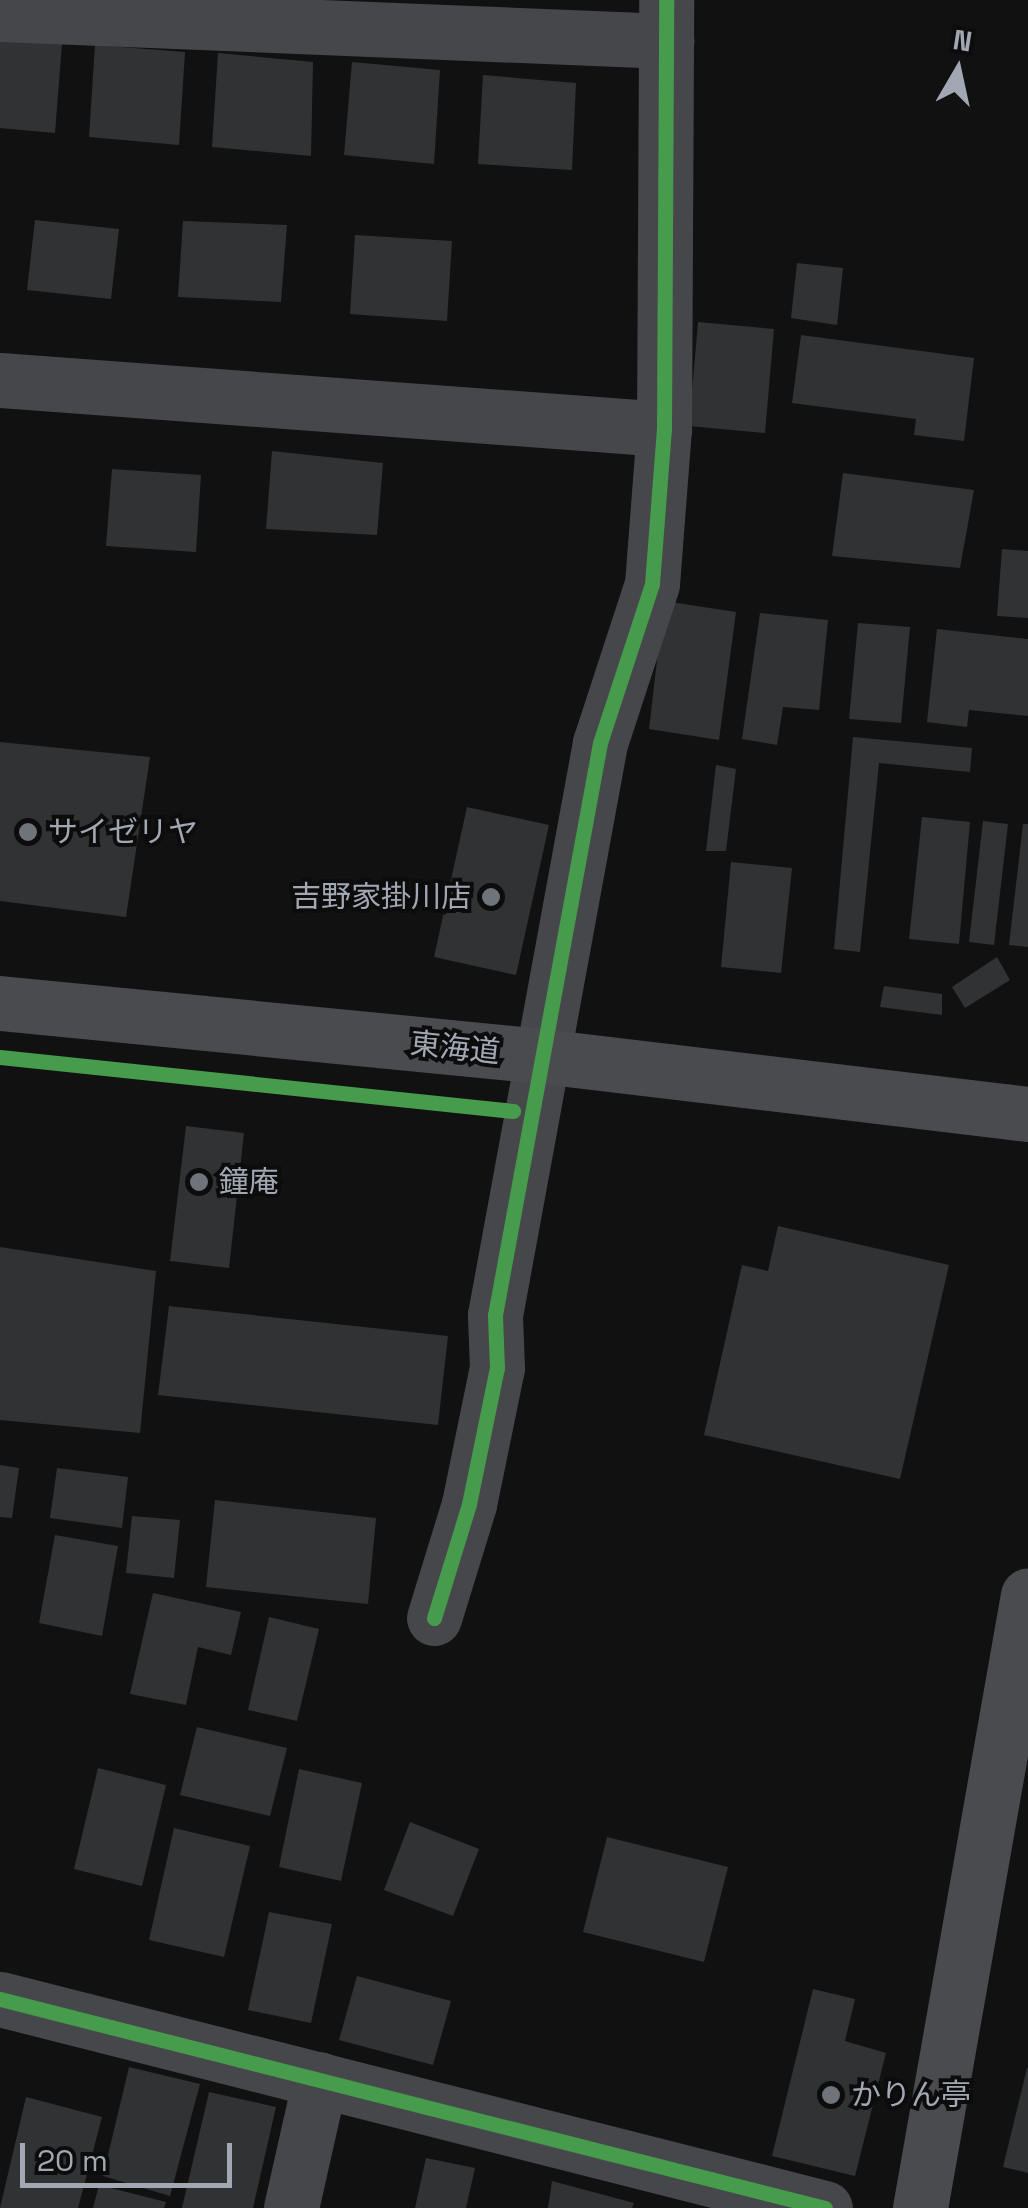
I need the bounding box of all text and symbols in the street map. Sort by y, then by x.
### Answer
north arrow [908,20,1008,120]
text: N [951,21,975,60]
place label: サイゼリヤ [48,814,198,850]
marker: サイゼリヤ [17,821,39,843]
place label: 吉野家掛川店 [291,879,471,915]
marker: 吉野家掛川店 [480,886,502,908]
street label: 東海道 [408,1025,502,1071]
place label: 鐘庵 [219,1164,279,1200]
marker: 鐘庵 [188,1171,210,1193]
place label: かりん亭 [851,2077,971,2113]
marker: かりん亭 [820,2084,842,2106]
scale bar [25,2123,238,2185]
text: 20 m [37,2141,108,2180]

